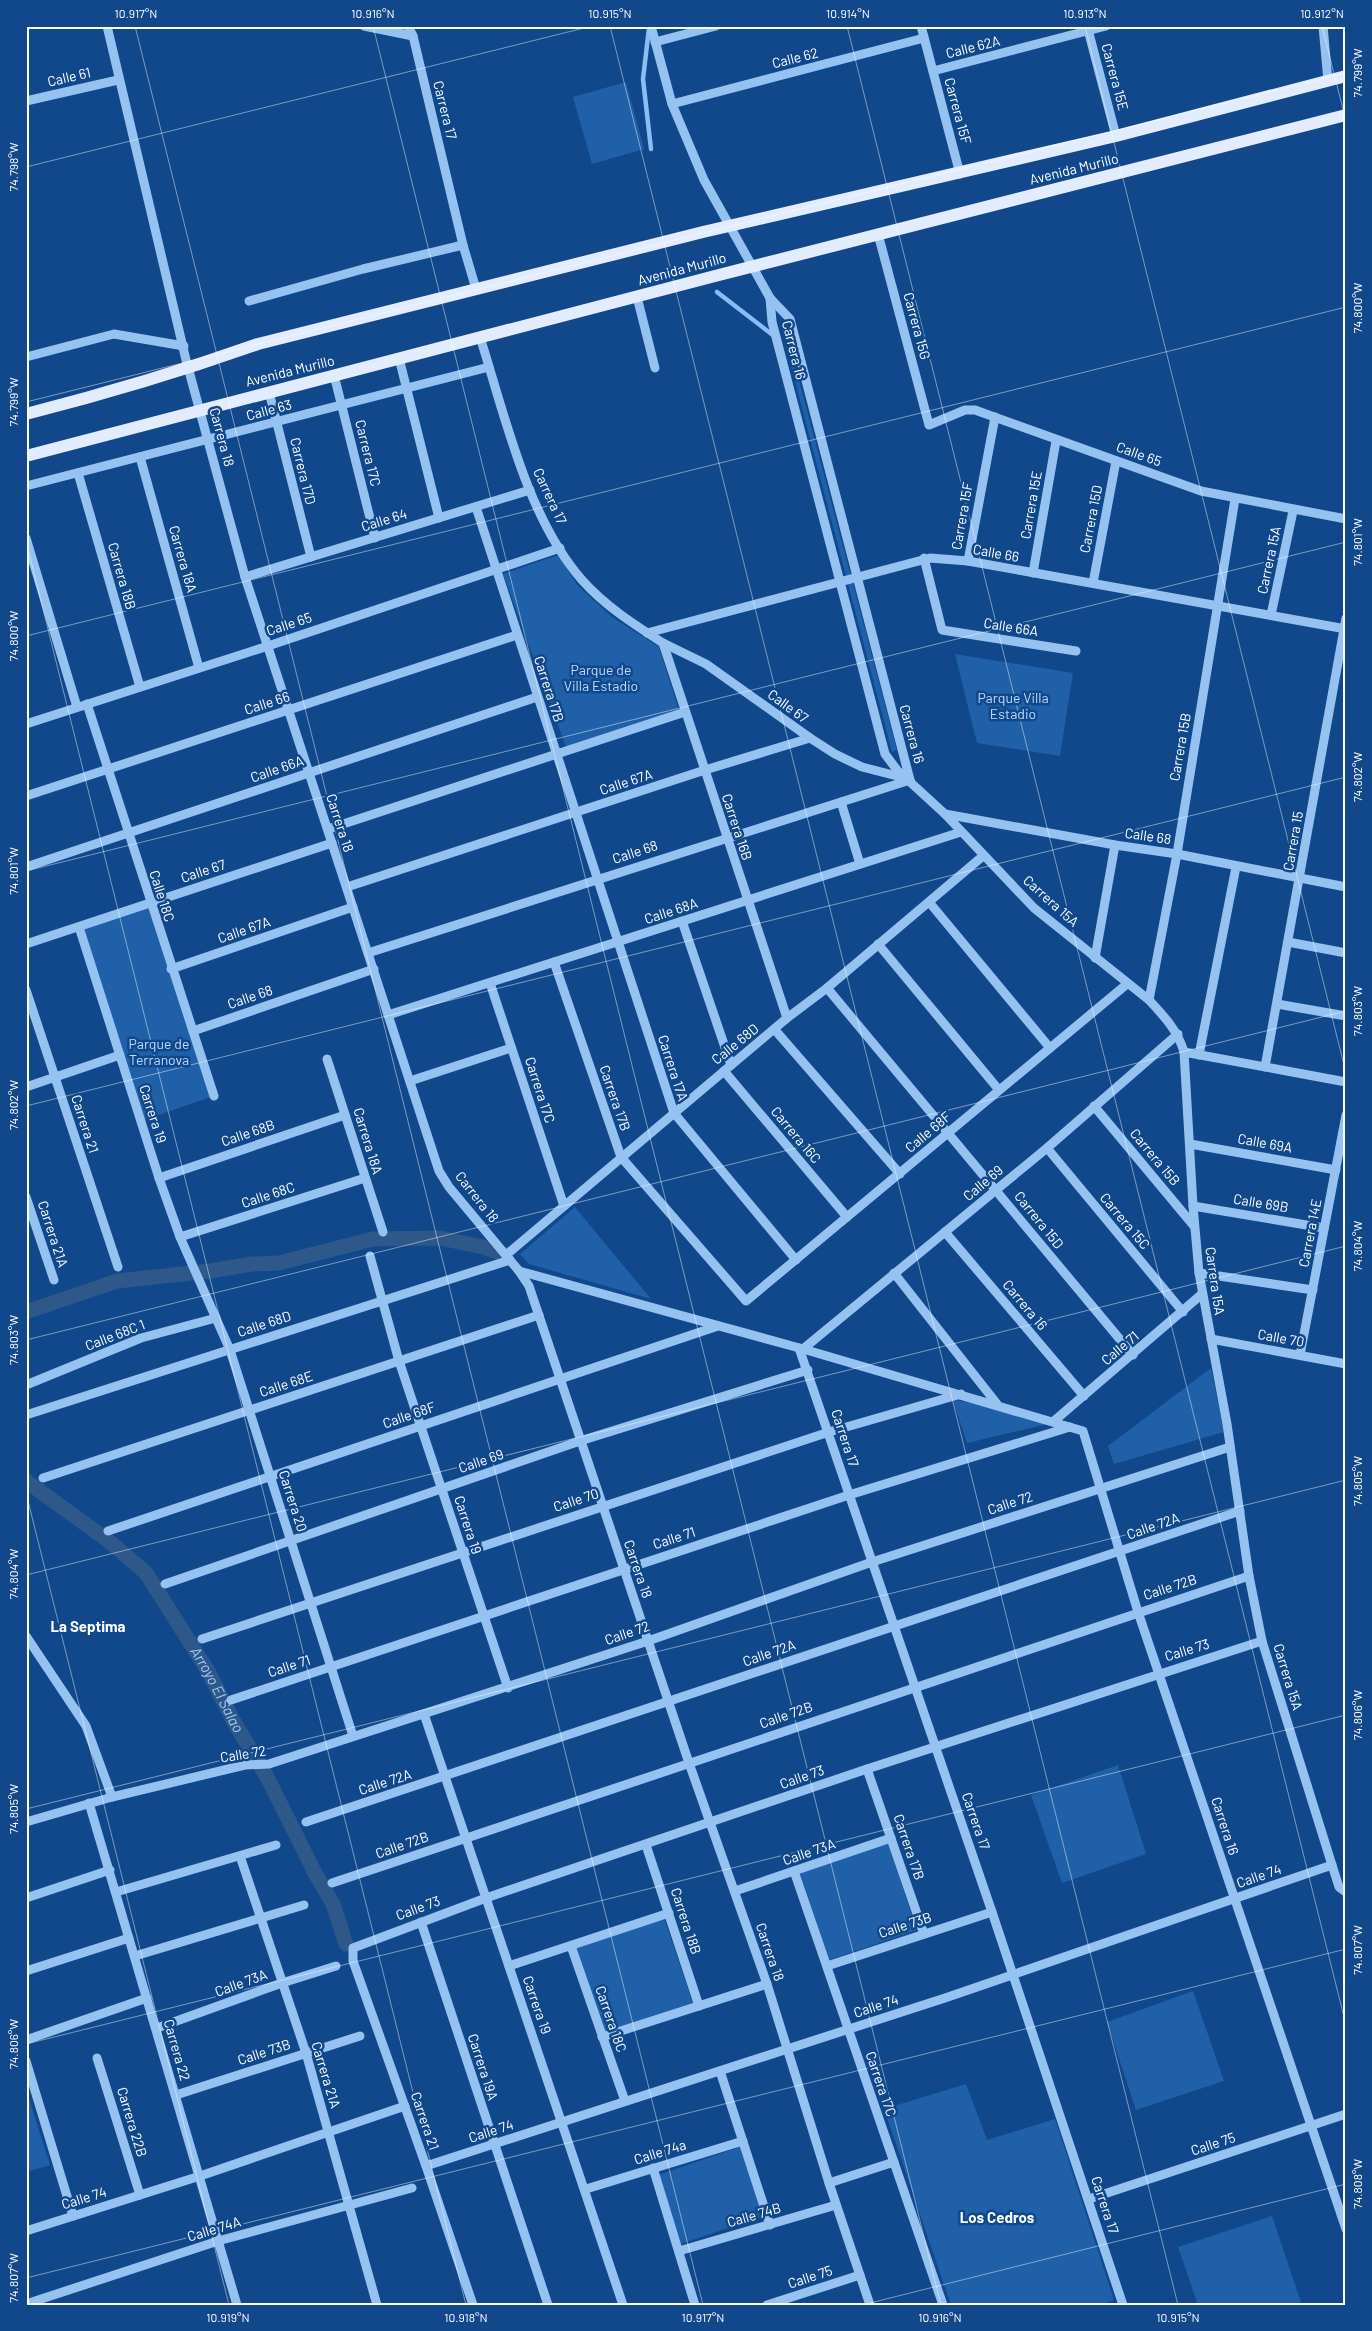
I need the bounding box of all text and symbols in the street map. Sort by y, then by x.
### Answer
text: 10.917°N [115,6,157,20]
text: 10.916°N [351,6,395,20]
text: 10.915°N [588,6,632,20]
text: 10.914°N [826,6,870,20]
text: 10.913°N [1063,6,1107,20]
text: 10.912°N [1300,6,1344,20]
street label: Calle 62A [944,31,1002,61]
street label: Carrera 15E [1098,41,1133,112]
street label: Calle 62 [770,44,820,71]
text: 74.799°W [1350,48,1364,97]
street label: Calle 61 [45,63,92,90]
street label: Carrera 15F [941,76,976,146]
street label: Carrera 17 [430,79,461,141]
text: 74.798°W [6,142,20,191]
street label: Avenida Murillo [1028,149,1120,188]
street label: Avenida Murillo [636,249,728,288]
text: 74.800°W [1350,282,1364,333]
street label: Carrera 15G [900,290,935,361]
street label: Carrera 16 [779,319,810,381]
street label: Avenida Murillo [244,351,336,390]
text: 74.799°W [6,377,20,426]
street label: Calle 63 [244,395,294,424]
street label: Carrera 18 [206,406,239,468]
street label: Carrera 17C [352,418,385,488]
street label: Carrera 17D [287,436,320,506]
street label: Calle 65 [1114,438,1164,469]
street label: Carrera 17 [530,465,571,527]
street label: Carrera 15E [1016,470,1045,540]
street label: Carrera 15F [947,481,976,551]
street label: Carrera 15D [1076,483,1105,554]
street label: Calle 64 [359,504,409,535]
text: 74.801°W [1350,518,1364,566]
street label: Carrera 18A [166,523,201,595]
street label: Carrera 15A [1253,524,1284,595]
street label: Carrera 18B [105,540,140,611]
street label: Calle 66 [972,540,1021,565]
street label: Calle 65 [264,608,314,639]
text: 74.800°W [6,610,20,661]
street label: Calle 66A [982,614,1040,639]
street label: Carrera 17B [531,654,568,724]
park label: Parque de Villa Estadio [564,661,638,694]
street label: Calle 67 [765,685,812,726]
street label: Calle 66 [242,687,292,718]
park label: Parque Villa Estadio [977,689,1049,722]
street label: Carrera 16 [896,703,928,765]
street label: Carrera 15B [1165,711,1194,782]
street label: Calle 66A [248,751,306,786]
text: 74.802°W [1350,751,1364,802]
street label: Calle 67A [597,765,655,798]
street label: Carrera 16B [719,791,756,862]
street label: Carrera 18 [323,792,358,854]
street label: Carrera 15 [1279,810,1306,872]
street label: Calle 68 [1124,824,1172,847]
street label: Calle 68 [610,836,660,867]
text: 74.801°W [6,847,20,895]
street label: Calle 67 [178,855,228,886]
street label: Calle 18C [146,868,179,924]
street label: Carrera 15A [1020,871,1083,930]
street label: Calle 68A [642,894,700,927]
street label: Calle 67A [215,912,273,946]
street label: Calle 68 [225,981,275,1012]
text: 74.803°W [1350,986,1364,1036]
street label: Calle 68D [708,1020,762,1068]
street label: Carrera 17A [655,1033,692,1103]
park label: Parque de Terranova [129,1035,189,1068]
street label: Carrera 17C [522,1055,559,1125]
street label: Carrera 17B [596,1063,635,1133]
text: 74.802°W [6,1079,20,1130]
street label: Carrera 19 [136,1083,171,1145]
street label: Carrera 21 [68,1093,103,1155]
street label: Carrera 16C [768,1103,825,1166]
street label: Carrera 18A [350,1105,387,1177]
street label: Calle 68F [901,1107,954,1156]
street label: Calle 68B [219,1115,277,1150]
street label: Carrera 15B [1127,1125,1184,1189]
street label: Calle 69A [1236,1129,1294,1156]
street label: Calle 69 [959,1161,1006,1204]
street label: Carrera 18 [452,1168,503,1226]
street label: Calle 68C [239,1178,297,1211]
street label: Carrera 15D [1011,1188,1068,1252]
street label: Carrera 15C [1097,1189,1154,1252]
street label: Calle 69B [1232,1190,1290,1215]
street label: Carrera 14E [1295,1197,1324,1269]
street label: Carrera 21A [35,1198,72,1270]
text: 74.804°W [1350,1220,1364,1271]
street label: Carrera 15A [1202,1246,1229,1317]
street label: Carrera 16 [999,1276,1051,1333]
street label: Calle 68D [235,1307,293,1340]
text: 74.803°W [6,1315,20,1365]
street label: Calle 68C 1 [82,1315,147,1354]
street label: Calle 70 [1257,1325,1306,1350]
street label: Calle 71 [1097,1327,1142,1368]
street label: Calle 68E [257,1367,315,1400]
street label: Calle 68F [380,1398,438,1431]
street label: Carrera 17 [828,1407,863,1469]
street label: Calle 69 [456,1445,506,1476]
text: 74.805°W [1350,1456,1364,1506]
street label: Carrera 20 [276,1468,311,1534]
street label: Calle 70 [551,1484,601,1515]
street label: Calle 72 [985,1487,1035,1518]
street label: Carrera 19 [451,1494,486,1556]
street label: Calle 72A [1124,1508,1182,1542]
street label: Calle 71 [650,1523,697,1552]
street label: Carrera 18 [621,1538,656,1600]
text: 74.804°W [6,1548,20,1599]
street label: Calle 72B [1141,1570,1199,1603]
district label: La Septima [50,1617,126,1635]
street label: Calle 72 [602,1617,652,1648]
street label: Calle 72A [740,1635,798,1669]
street label: Calle 73 [1162,1635,1211,1664]
street label: Carrera 15A [1270,1641,1307,1713]
water label: Arroyo El Salao [187,1643,248,1736]
street label: Calle 71 [265,1651,312,1680]
text: 74.806°W [1350,1690,1364,1740]
street label: Calle 72B [757,1698,815,1732]
street label: Calle 72 [219,1741,267,1766]
street label: Calle 73 [777,1761,826,1792]
street label: Calle 72A [356,1765,414,1798]
text: 74.805°W [6,1784,20,1834]
street label: Carrera 17 [959,1790,994,1852]
street label: Carrera 16 [1208,1795,1243,1857]
street label: Carrera 17B [890,1812,929,1882]
street label: Calle 72B [373,1828,431,1862]
street label: Calle 73A [780,1834,838,1868]
street label: Calle 74 [1234,1860,1284,1891]
street label: Carrera 18B [668,1885,705,1956]
street label: Calle 73 [393,1892,442,1923]
street label: Calle 73B [876,1908,934,1941]
street label: Carrera 18 [753,1921,788,1983]
text: 74.807°W [1350,1925,1364,1975]
street label: Calle 73A [212,1965,270,2000]
street label: Carrera 19 [520,1974,555,2036]
street label: Carrera 18C [592,1984,631,2054]
street label: Calle 74 [851,1990,901,2021]
street label: Carrera 22 [161,2017,194,2083]
text: 74.806°W [6,2019,20,2069]
street label: Carrera 19A [465,2031,502,2103]
street label: Calle 73B [235,2035,293,2068]
street label: Carrera 21A [308,2039,345,2111]
street label: Carrera 17C [862,2049,901,2119]
street label: Carrera 22B [114,2085,151,2159]
street label: Carrera 21 [408,2090,443,2152]
street label: Calle 74 [466,2115,516,2146]
street label: Calle 75 [1188,2128,1237,2159]
street label: Calle 74a [632,2136,688,2168]
text: 74.808°W [1350,2159,1364,2209]
street label: Carrera 17 [1088,2174,1123,2236]
street label: Calle 74 [59,2183,109,2212]
street label: Calle 74B [725,2199,783,2230]
district label: Los Cedros [960,2208,1035,2226]
street label: Calle 74A [185,2212,243,2245]
text: 74.807°W [6,2253,20,2303]
street label: Calle 75 [785,2261,834,2292]
text: 10.919°N [206,2310,250,2324]
text: 10.918°N [444,2310,488,2324]
text: 10.917°N [682,2310,724,2324]
text: 10.916°N [918,2310,962,2324]
text: 10.915°N [1156,2310,1200,2324]

